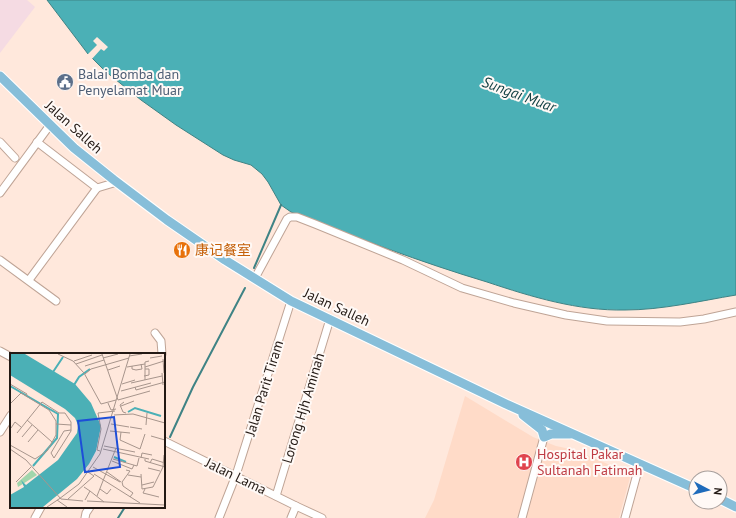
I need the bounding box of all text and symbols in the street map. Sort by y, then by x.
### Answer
place label: Balai Bomba dan Penyelamat Muar [78,65,182,99]
public building icon: Balai Bomba dan Penyelamat Muar [55,72,75,92]
water label: Sungai Muar [480,72,559,116]
street label: Jalan Salleh [41,96,106,157]
restaurant icon: 康记餐室 [172,240,192,260]
place label: 康记餐室 [195,241,251,259]
street label: Jalan Salleh [300,283,373,330]
street label: Jalan Parit Tiram [241,338,287,439]
street label: Lorong Hjh Aminah [278,350,328,466]
inset map [10,353,165,508]
place label: Hospital Pakar Sultanah Fatimah [537,445,642,479]
hospital icon: Hospital Pakar Sultanah Fatimah [514,452,534,472]
street label: Jalan Lama [202,453,269,499]
north arrow [688,470,728,510]
text: N [711,487,725,496]

